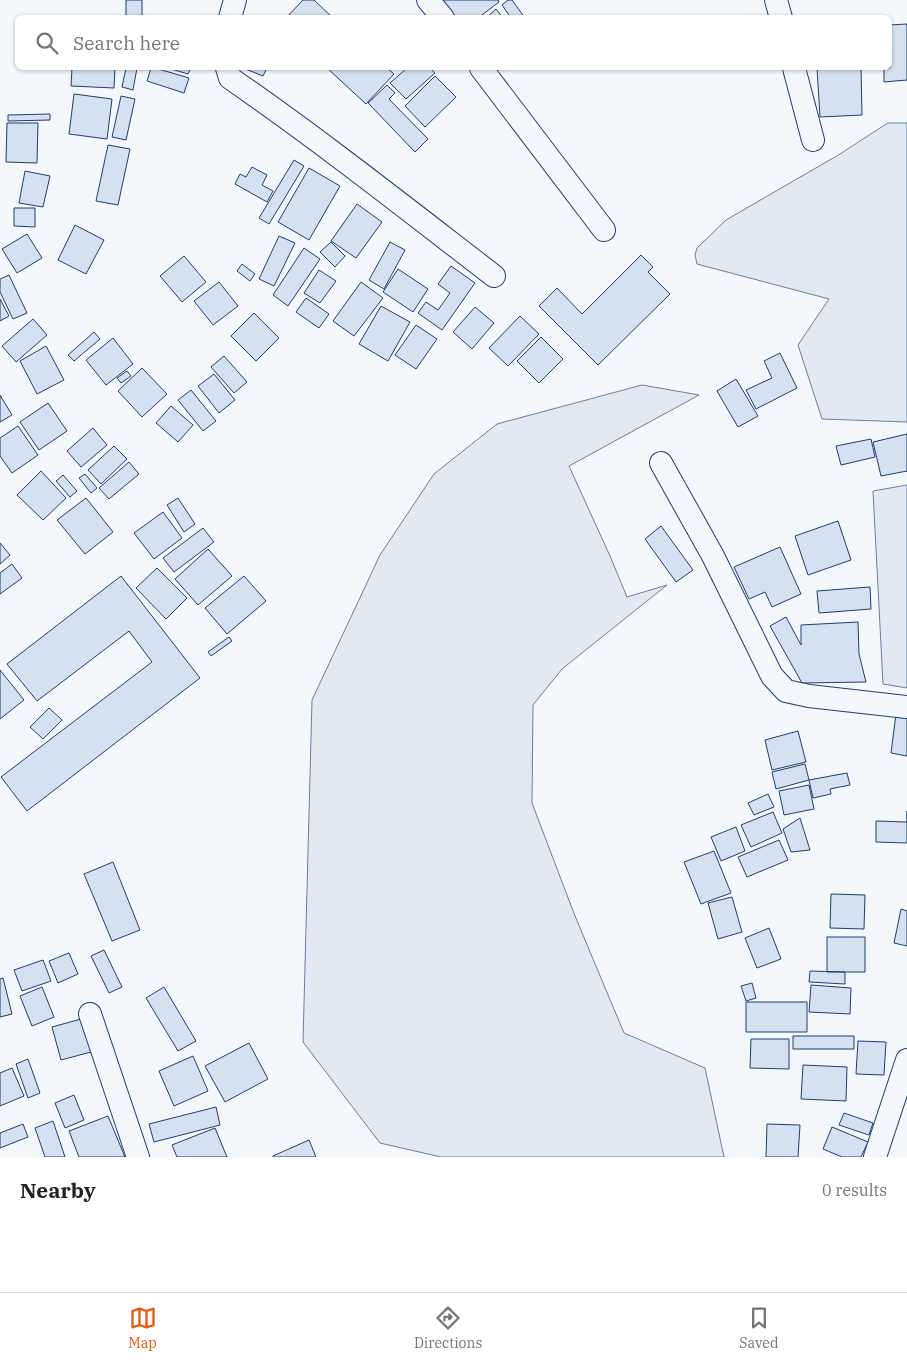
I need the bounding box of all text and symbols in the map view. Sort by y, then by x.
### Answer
search box [15,15,892,70]
icon: search [33,29,61,57]
text: Search here [73,31,180,55]
text: Nearby [20,1176,96,1204]
text: 0 results [822,1180,887,1200]
tab: Map [129,1304,157,1352]
tab: Directions [414,1304,482,1352]
tab: Saved [739,1304,778,1352]

